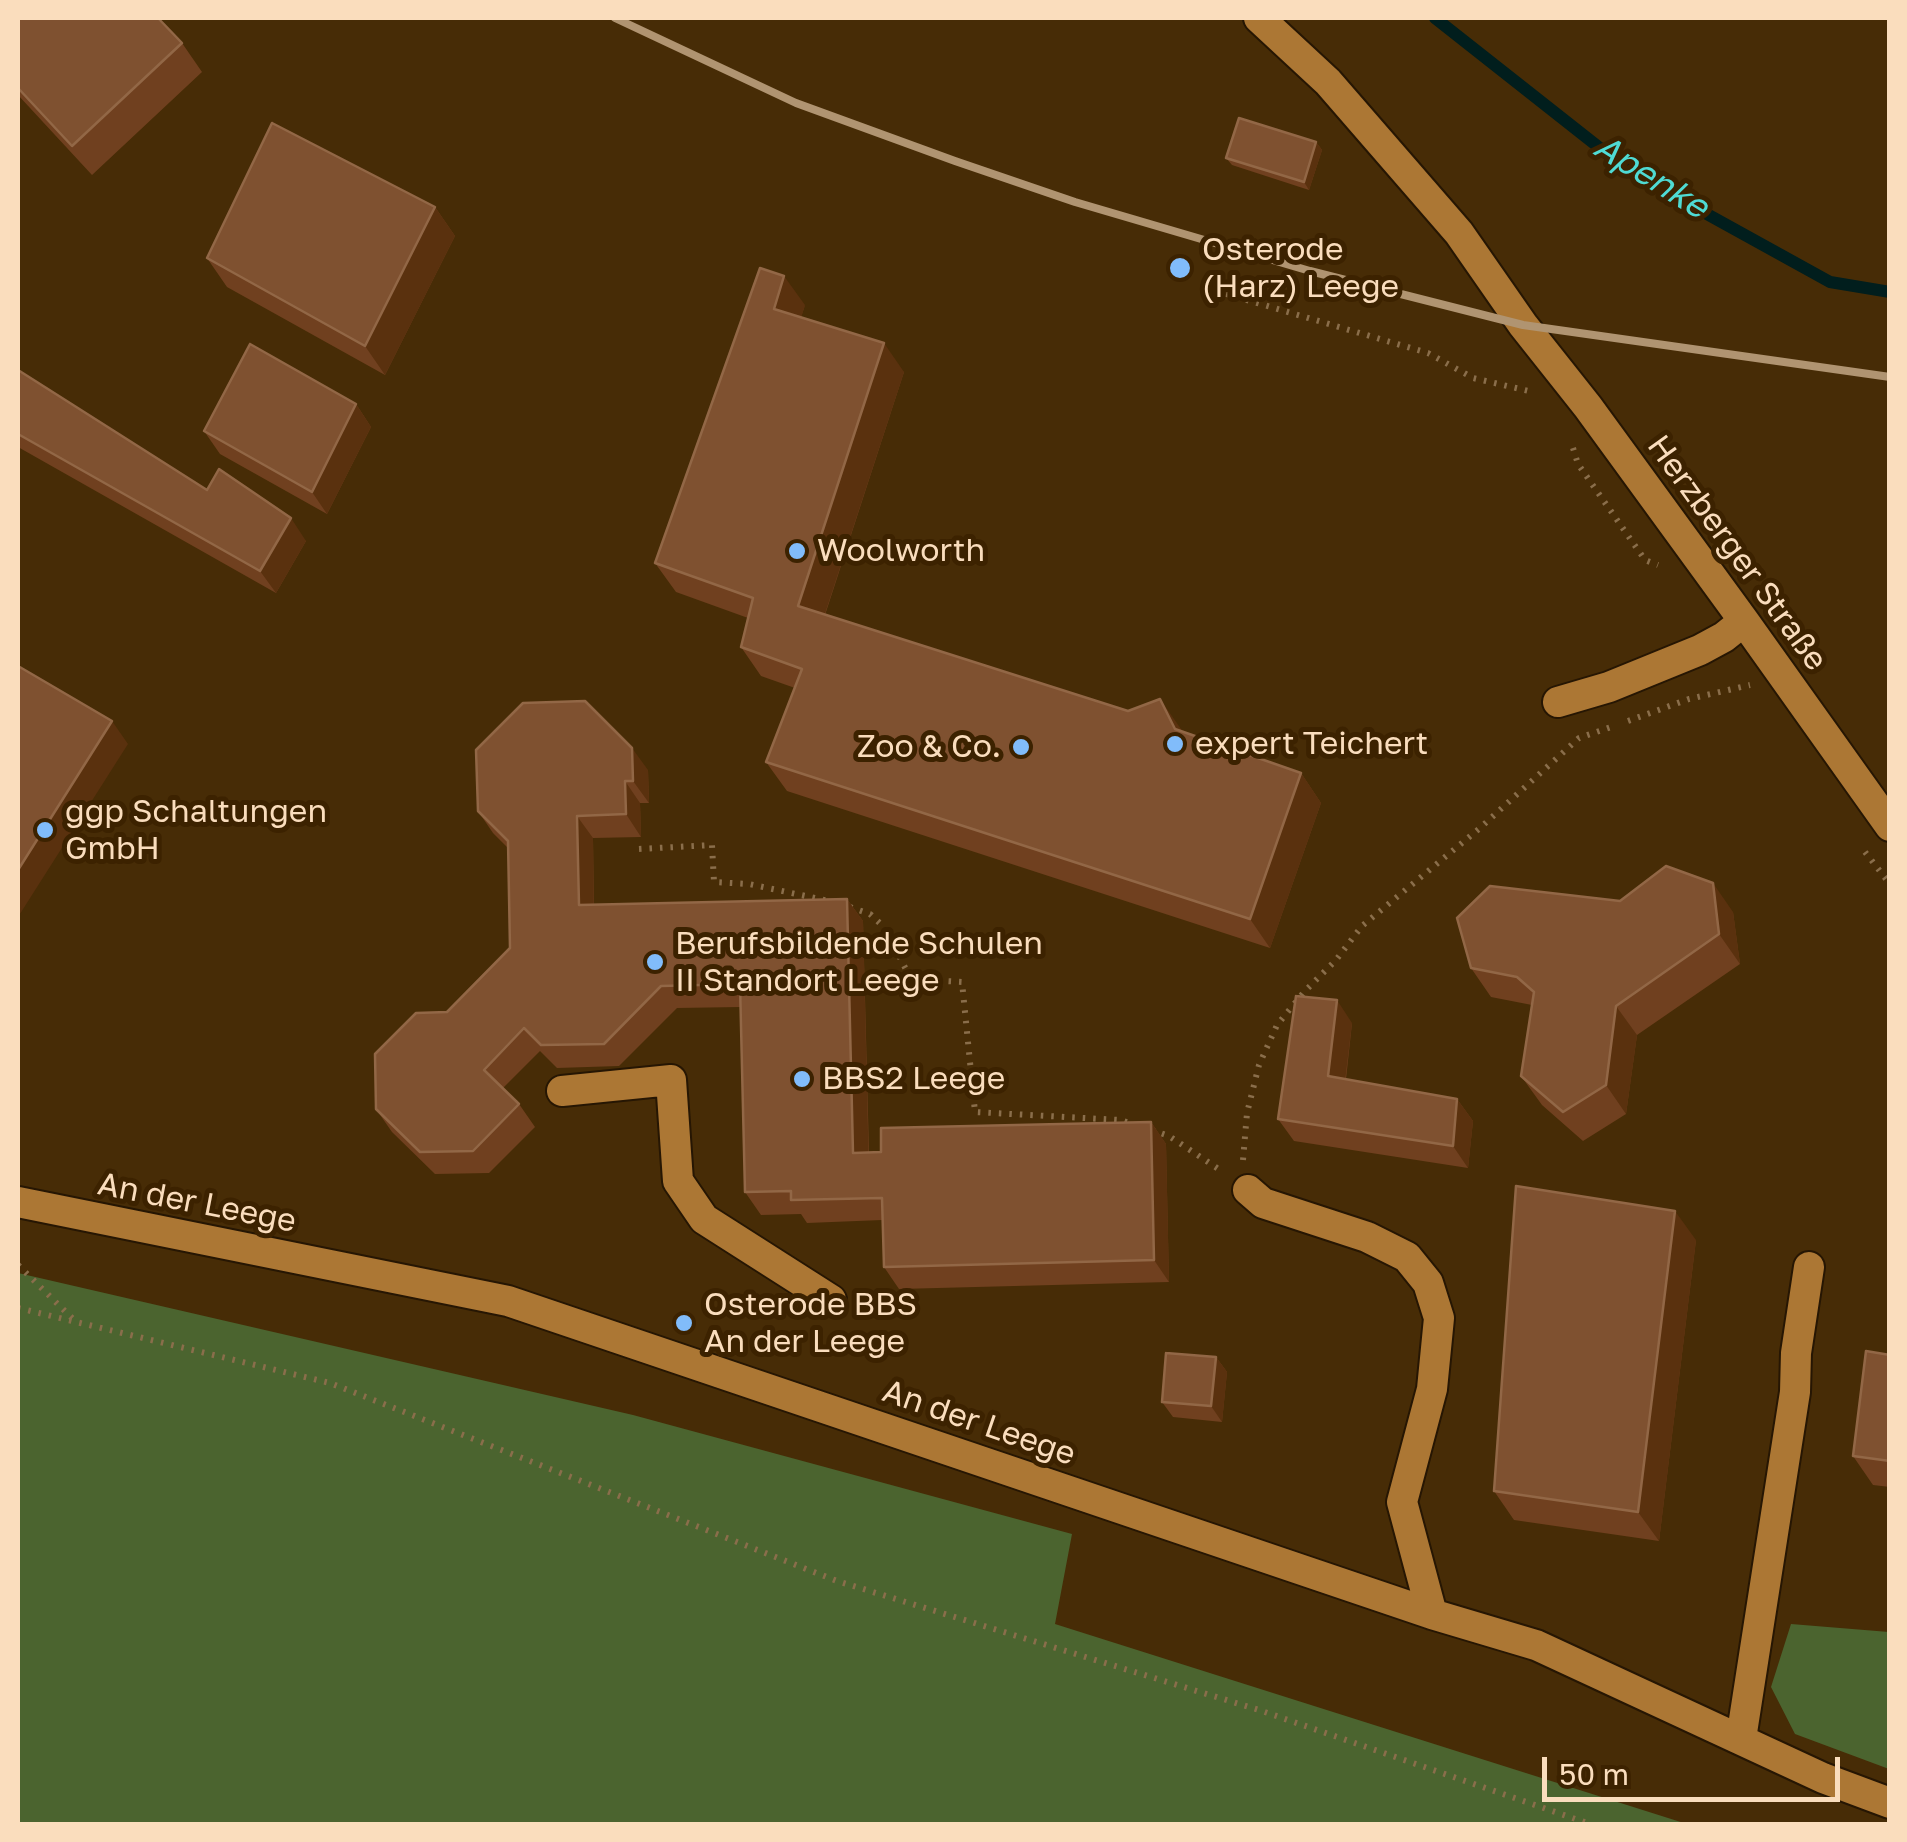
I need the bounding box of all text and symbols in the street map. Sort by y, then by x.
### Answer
water label: Apenke [1586,126,1716,228]
place label: Osterode (Harz) Leege [1202,231,1399,306]
marker: Osterode (Harz) Leege [1167,255,1193,281]
street label: Herzberger Straße [1639,428,1835,678]
place label: Woolworth [817,532,985,570]
marker: Woolworth [786,540,808,562]
place label: expert Teichert [1195,725,1428,763]
place label: Zoo & Co. [857,728,1001,766]
marker: expert Teichert [1164,733,1186,755]
marker: Zoo & Co. [1010,736,1032,758]
place label: ggp Schaltungen GmbH [65,793,327,868]
marker: ggp Schaltungen GmbH [34,819,56,841]
place label: Berufsbildende Schulen II Standort Leege [675,925,1043,1000]
marker: Berufsbildende Schulen II Standort Leege [644,951,666,973]
place label: BBS2 Leege [822,1060,1005,1098]
marker: BBS2 Leege [791,1068,813,1090]
street label: An der Leege [95,1165,299,1241]
place label: Osterode BBS An der Leege [704,1286,917,1361]
marker: Osterode BBS An der Leege [673,1312,695,1334]
street label: An der Leege [878,1372,1080,1474]
scale bar [1547,1737,1844,1799]
text: 50 m [1559,1756,1629,1792]

